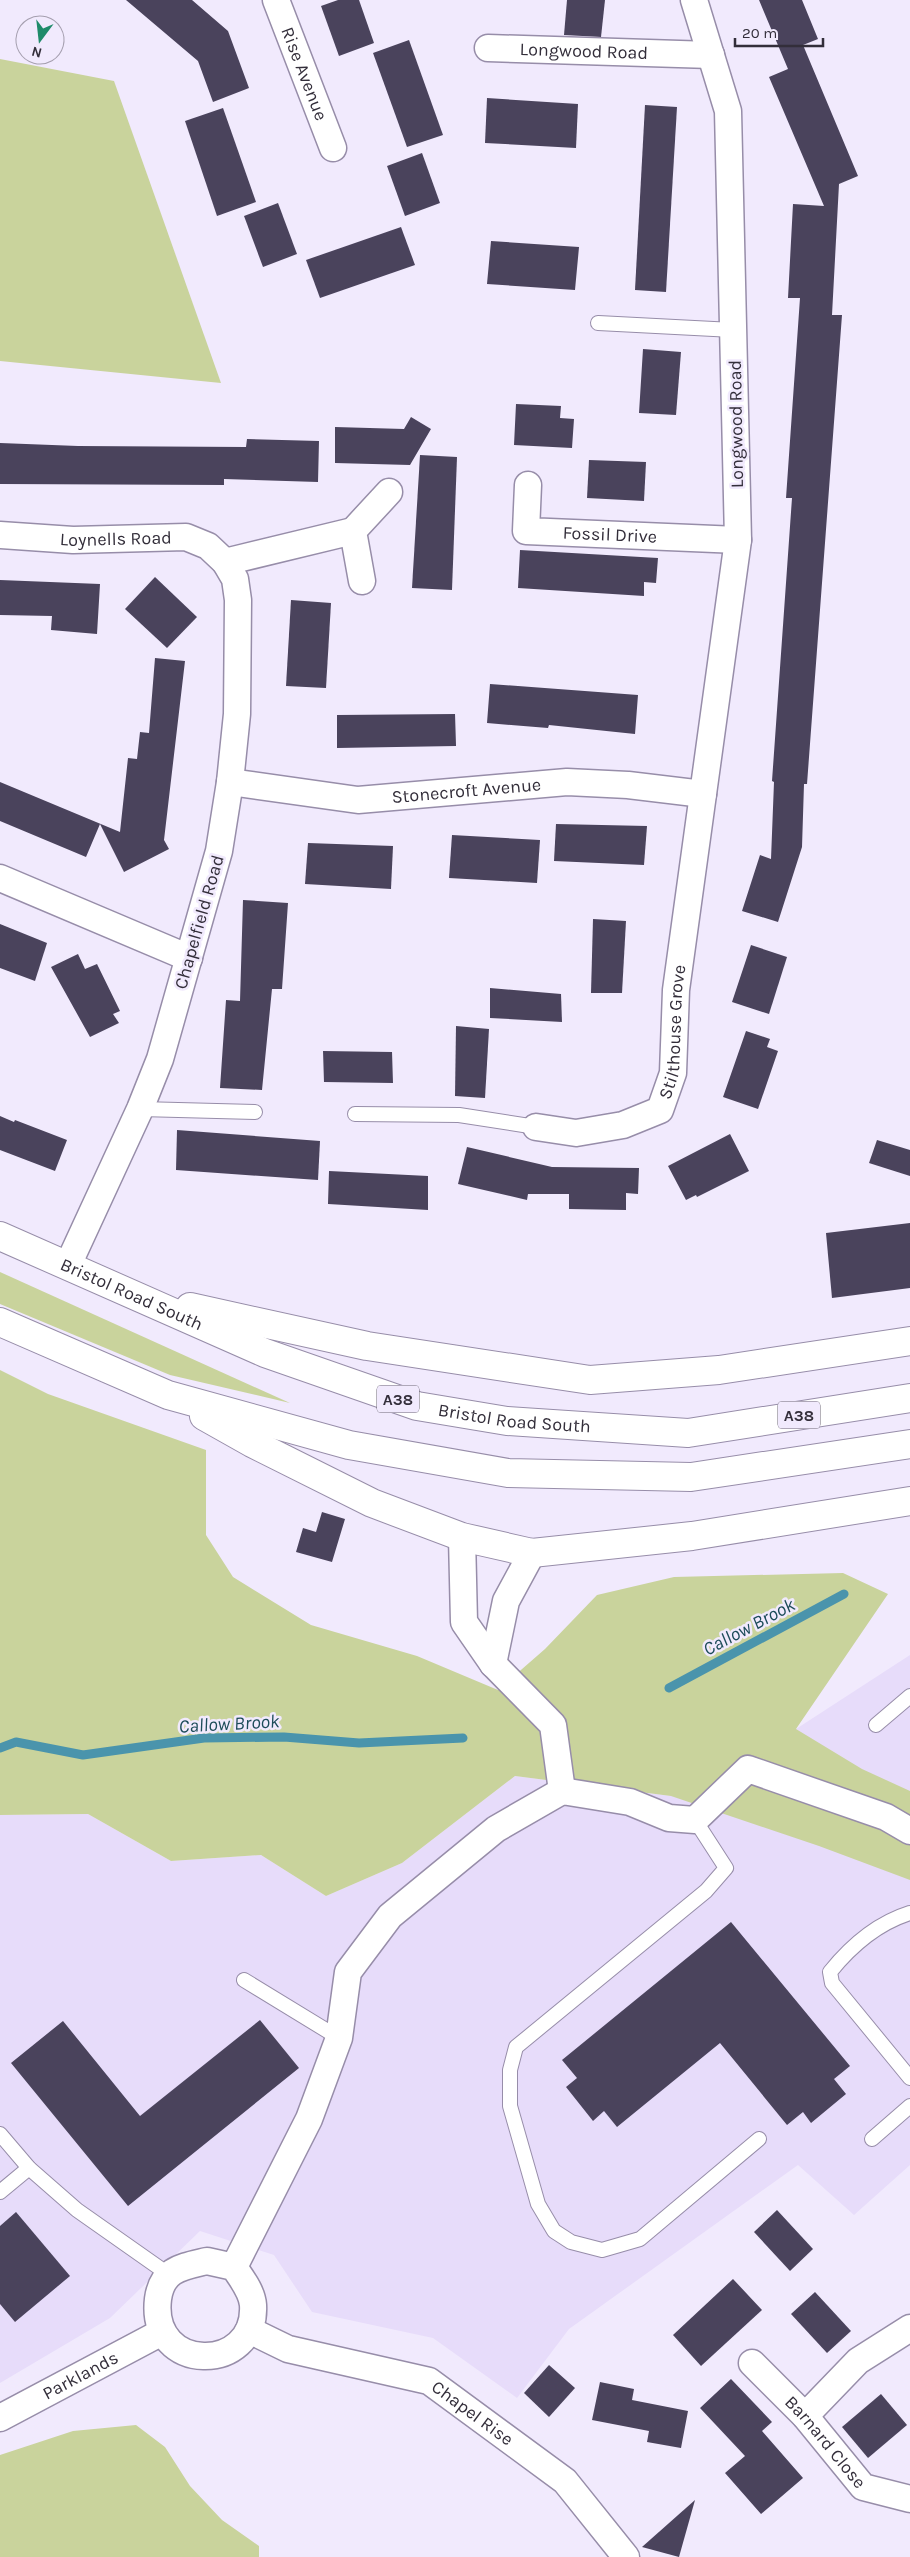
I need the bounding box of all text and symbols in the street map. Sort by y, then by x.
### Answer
north arrow [15,15,65,65]
scale bar [735,15,822,47]
street label: Rise Avenue [276,24,332,124]
text: 20 m [742,24,777,42]
street label: Longwood Road [519,38,649,64]
text: N [30,43,44,62]
street label: Longwood Road [724,360,748,488]
street label: Fossil Drive [562,522,658,548]
street label: Loynells Road [59,526,172,551]
street label: Stonecroft Avenue [391,773,542,808]
street label: Chapelfield Road [169,852,229,992]
street label: Stilthouse Grove [654,963,690,1102]
street label: Bristol Road South [57,1253,206,1335]
road number: A38 [377,1386,419,1412]
street label: Bristol Road South [436,1399,591,1438]
road number: A38 [778,1402,820,1428]
water label: Callow Brook [699,1593,799,1660]
water label: Callow Brook [178,1710,280,1738]
street label: Parklands [39,2346,122,2404]
street label: Chapel Rise [427,2376,518,2450]
street label: Barnard Close [780,2391,871,2493]

